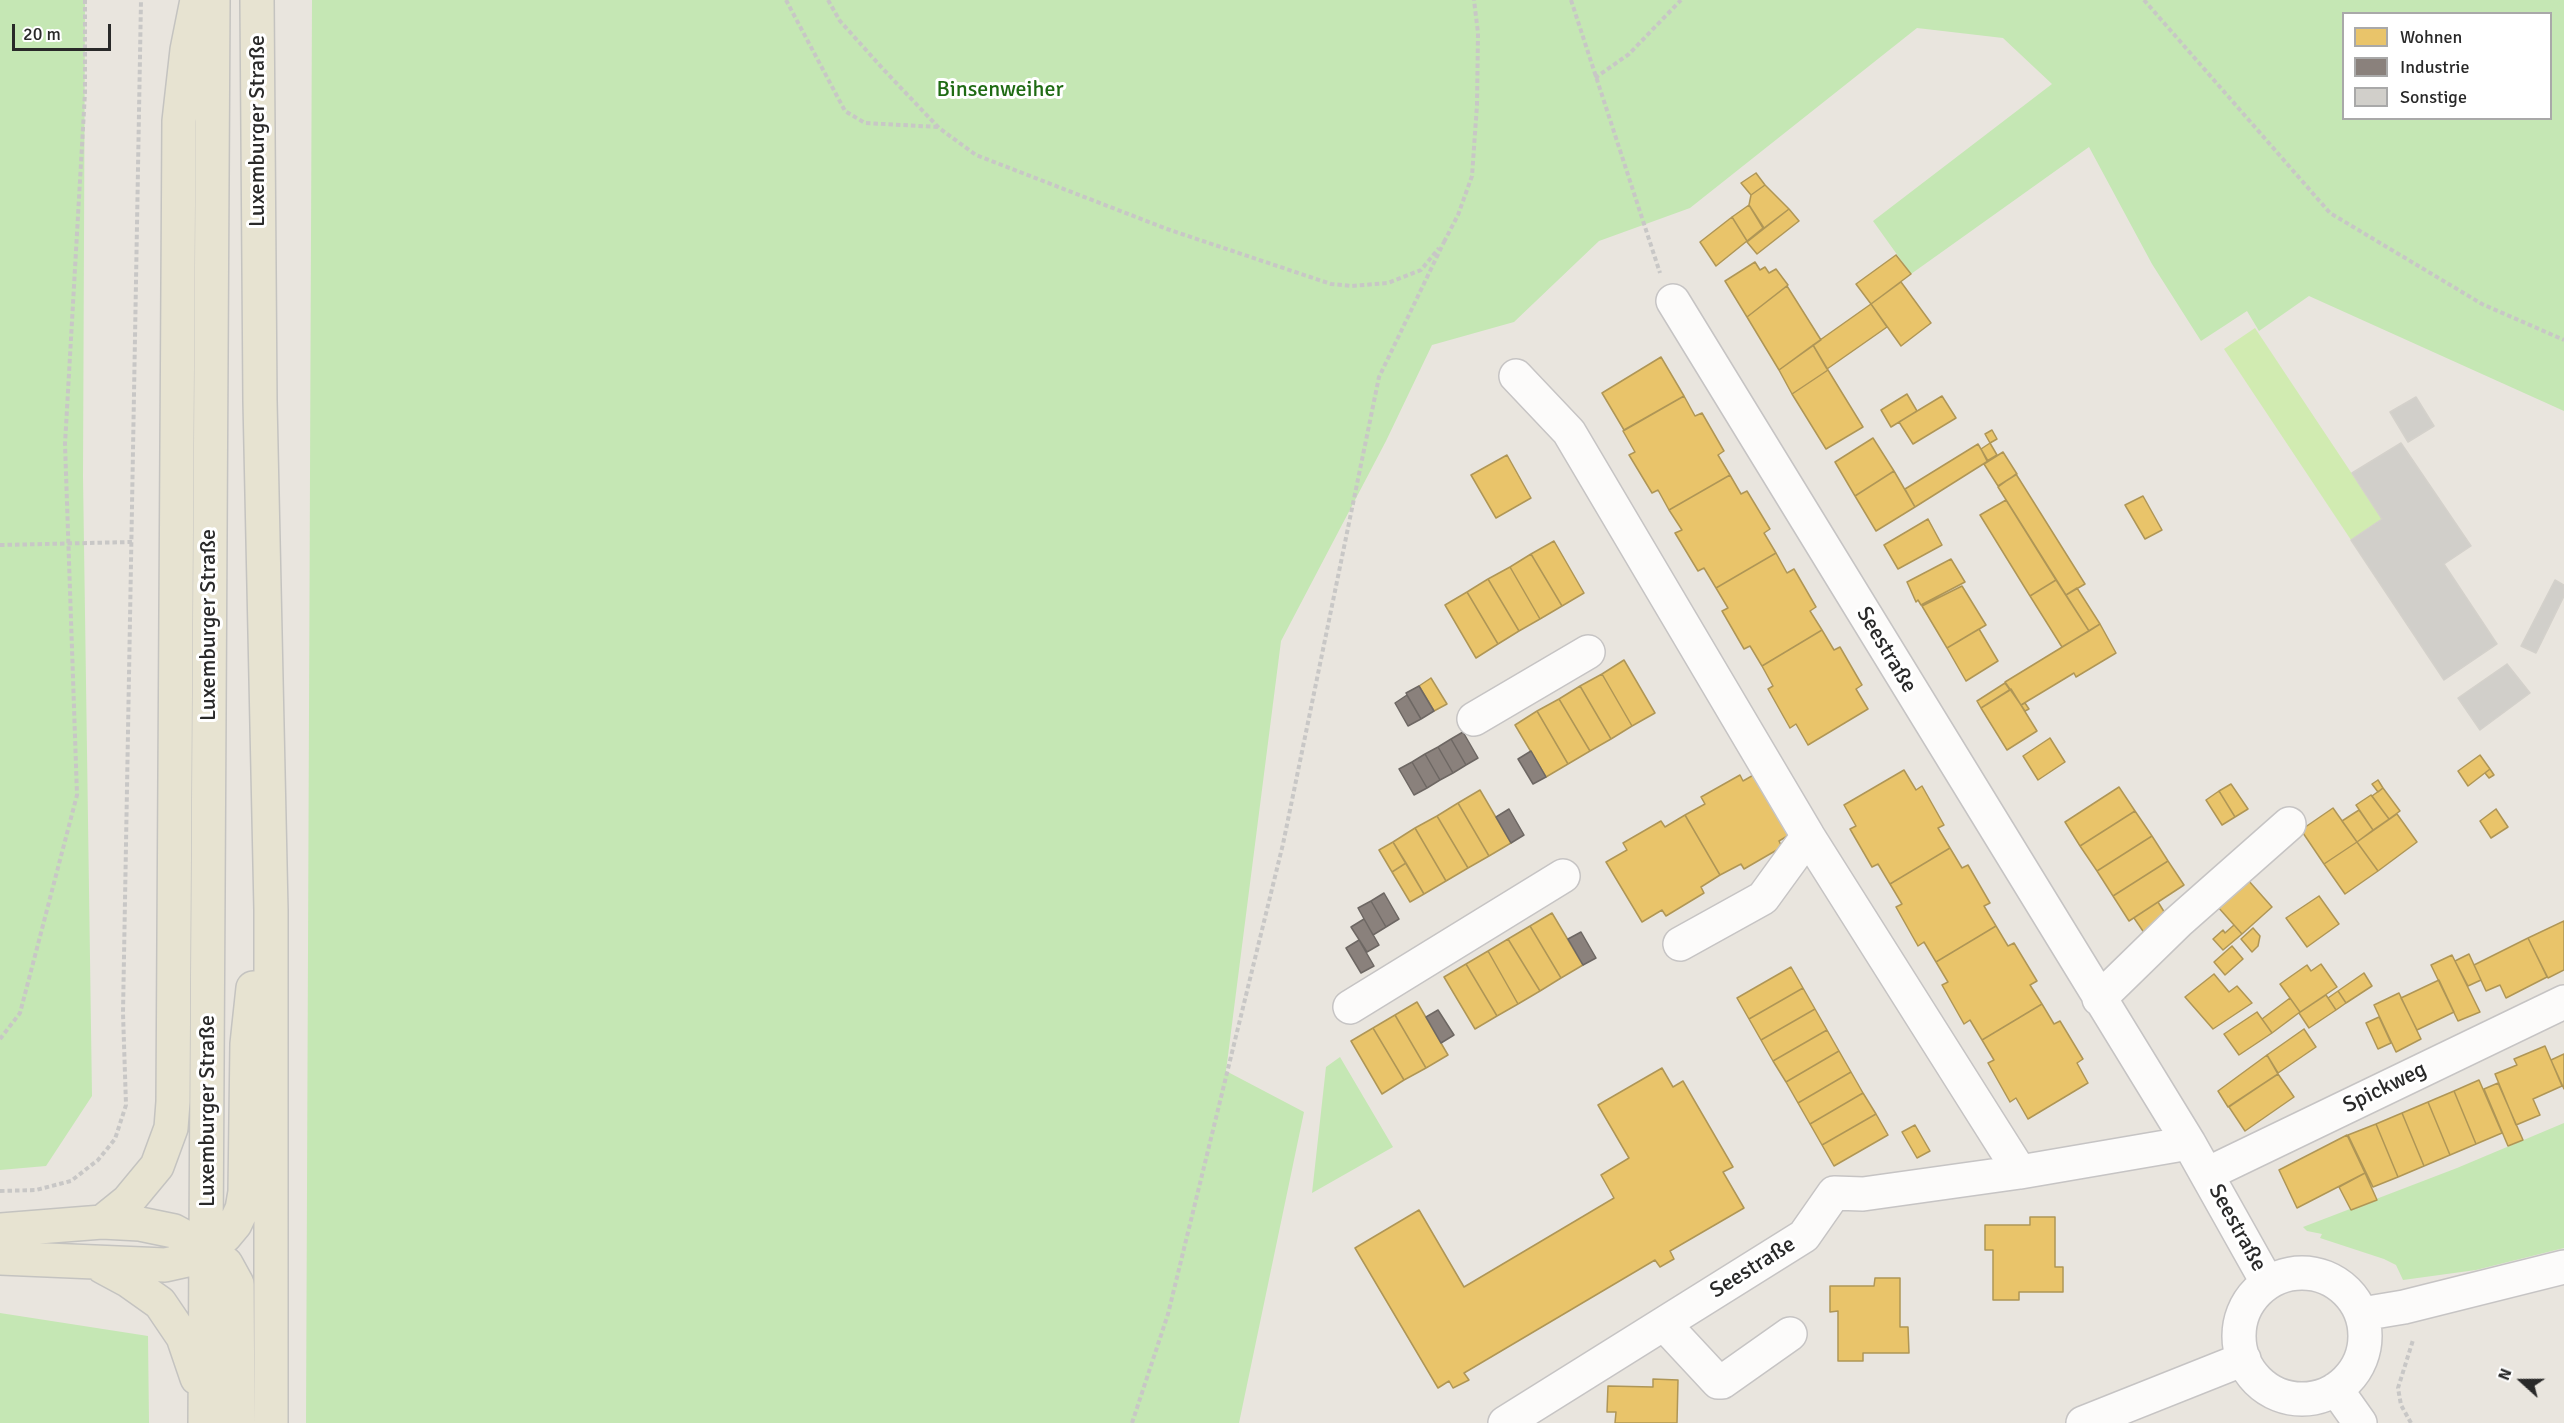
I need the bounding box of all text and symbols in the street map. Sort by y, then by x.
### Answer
scale bar [15,12,114,50]
legend [2342,12,2552,120]
text: 20 m [23,23,61,45]
text: Wohnen [2400,26,2462,48]
street label: Luxemburger Straße [245,35,271,227]
text: Industrie [2400,56,2470,78]
park label: Binsenweiher [936,77,1064,103]
text: Sonstige [2400,86,2467,108]
street label: Luxemburger Straße [196,529,222,721]
street label: Seestraße [1850,602,1922,698]
street label: Luxemburger Straße [195,1015,221,1207]
street label: Spickweg [2339,1057,2431,1119]
street label: Seestraße [2202,1180,2272,1276]
street label: Seestraße [1706,1232,1800,1304]
north arrow [2492,1351,2552,1411]
text: N [2494,1366,2517,1383]

